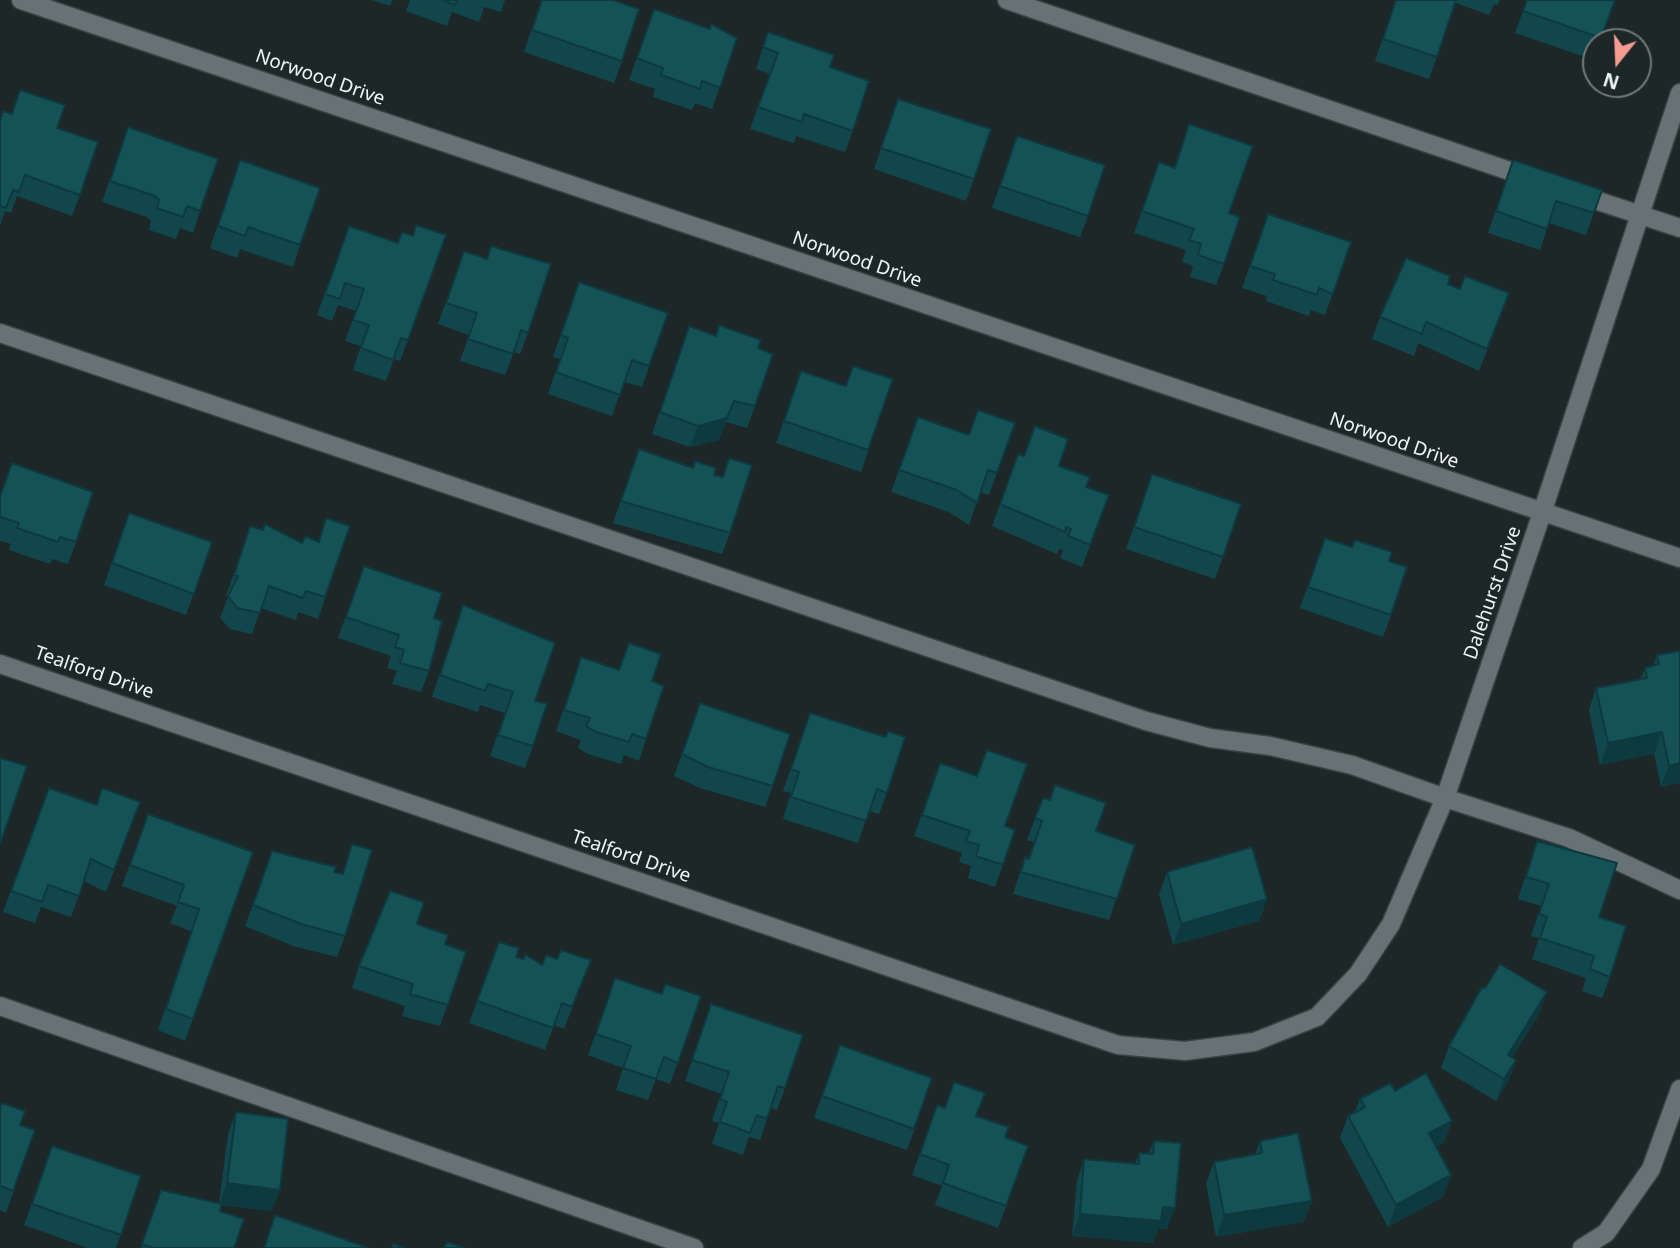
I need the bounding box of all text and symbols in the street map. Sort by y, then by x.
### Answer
north arrow [1582,28,1652,98]
street label: Norwood Drive [252,45,388,111]
text: N [1600,66,1623,96]
street label: Norwood Drive [789,227,925,293]
street label: Norwood Drive [1326,408,1462,474]
street label: Dalehurst Drive [1460,523,1526,663]
street label: Tealford Drive [31,642,157,704]
street label: Tealford Drive [568,826,694,888]

